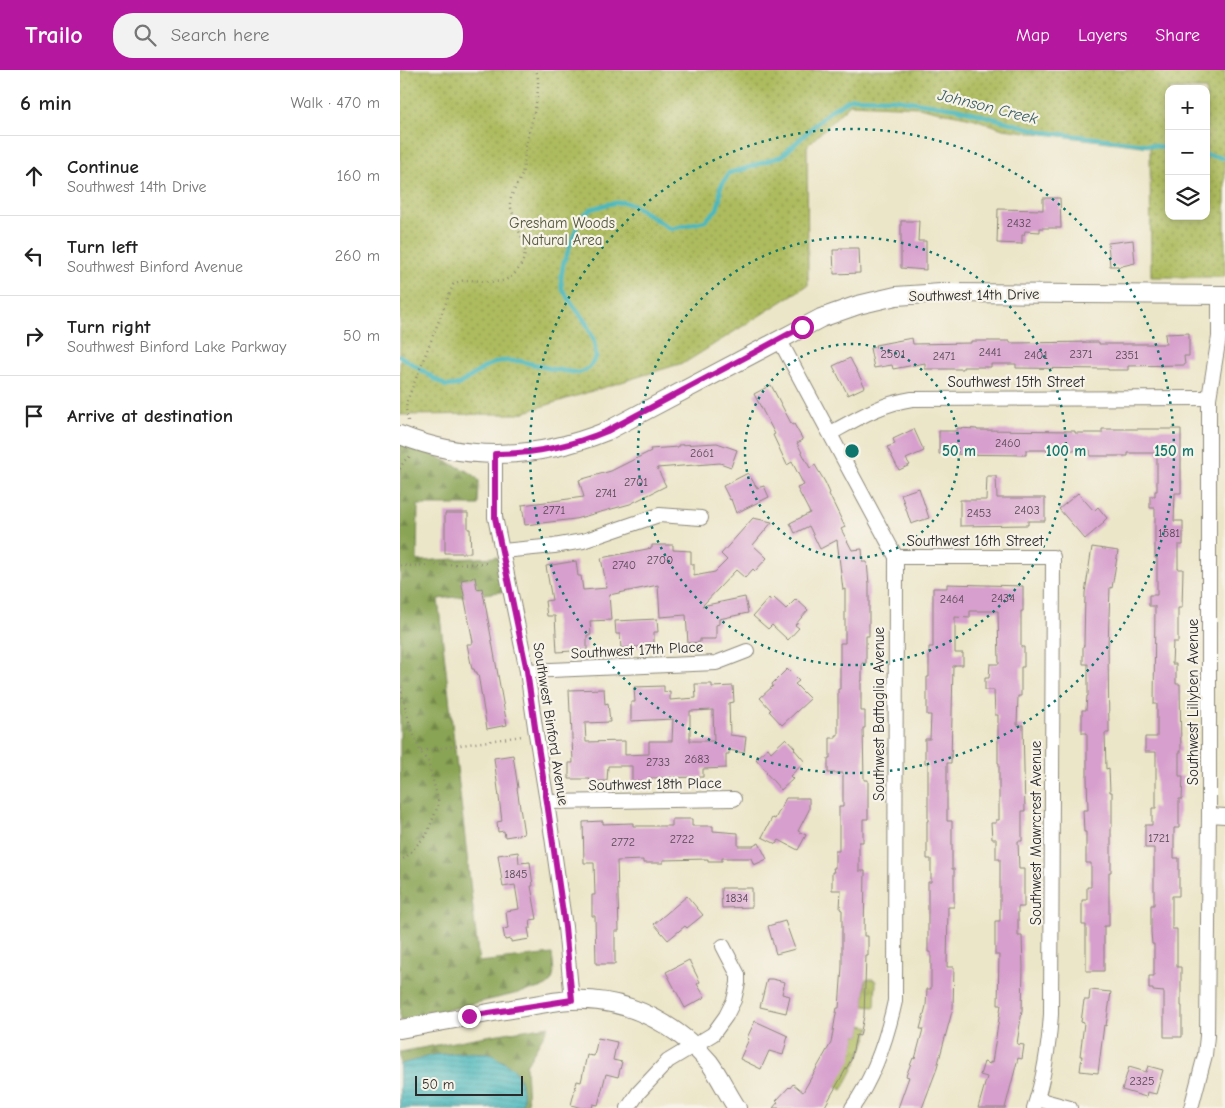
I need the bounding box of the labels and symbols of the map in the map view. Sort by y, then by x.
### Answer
water label: Johnson Creek [935,86,1040,128]
park label: Gresham Woods Natural Area [509,214,615,249]
house number: 2432 [1007,216,1031,230]
street label: Southwest 14th Drive [908,285,1040,305]
route start [791,316,814,339]
house number: 2441 [979,345,1002,359]
house number: 2501 [881,347,906,361]
house number: 2371 [1070,347,1093,361]
house number: 2401 [1024,348,1048,362]
house number: 2351 [1115,348,1139,362]
house number: 2471 [933,349,955,363]
street label: Southwest 15th Street [948,373,1085,391]
house number: 2460 [995,436,1021,450]
centre of rings [843,442,861,460]
text: 50 m [942,442,976,460]
text: 100 m [1046,442,1086,460]
text: 150 m [1154,442,1194,460]
house number: 2661 [690,446,714,460]
house number: 2701 [624,475,648,489]
house number: 2741 [595,486,617,500]
house number: 2771 [543,503,565,517]
house number: 2403 [1014,503,1040,517]
house number: 2453 [967,506,991,520]
house number: 1581 [1158,526,1180,540]
street label: Southwest 16th Street [907,532,1044,550]
house number: 2700 [647,553,673,567]
house number: 2740 [612,558,636,572]
house number: 2434 [991,591,1015,605]
house number: 2464 [940,592,964,606]
street label: Southwest Lillyben Avenue [1184,618,1202,785]
street label: Southwest Battaglia Avenue [870,627,888,801]
street label: Southwest 17th Place [570,638,704,662]
street label: Southwest Binford Avenue [529,641,573,807]
street label: Southwest Mawrcrest Avenue [1027,740,1045,925]
house number: 2683 [684,752,710,766]
house number: 2733 [646,755,670,769]
street label: Southwest 18th Place [588,774,722,794]
house number: 1721 [1148,831,1170,845]
house number: 2722 [670,832,694,846]
house number: 2772 [611,835,635,849]
house number: 1845 [504,867,528,881]
house number: 1834 [726,891,749,905]
route end [458,1005,481,1028]
scale bar [415,1073,522,1096]
house number: 2325 [1129,1074,1155,1088]

